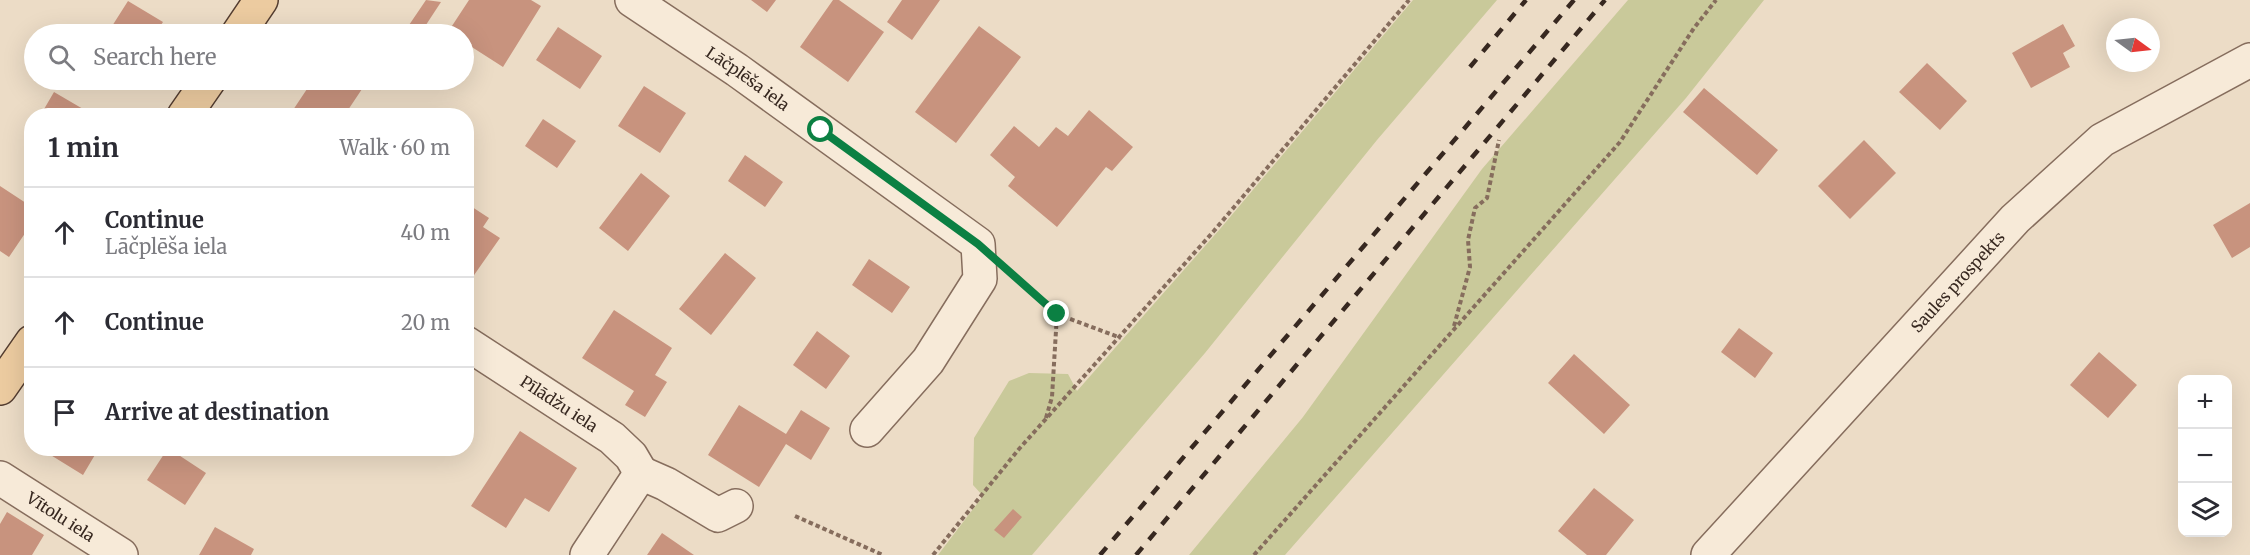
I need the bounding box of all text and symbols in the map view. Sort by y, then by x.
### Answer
north arrow [2106,18,2160,72]
search box [24,24,474,90]
icon: search [45,41,78,74]
street label: Lāčplēša iela [702,42,794,115]
text: Search here [93,43,216,71]
route start [807,116,833,142]
text: 1 min [48,131,119,164]
text: Walk · 60 m [340,135,450,160]
text: Continue [105,206,204,234]
icon: ahead [48,216,81,249]
text: 40 m [400,220,450,245]
street label: Saules prospekts [1906,227,2009,337]
text: Lāčplēša iela [105,234,227,259]
route end [1043,300,1069,326]
icon: ahead [48,306,81,339]
text: Continue [105,308,204,336]
text: 20 m [401,310,450,335]
street label: Pīlādžu iela [516,371,602,436]
map controls [2178,375,2232,537]
button: + [2178,375,2232,429]
icon: arrive [48,396,81,429]
text: Arrive at destination [105,398,329,426]
button: − [2178,429,2232,483]
button: layers [2178,483,2232,537]
street label: Vītolu iela [22,487,99,546]

